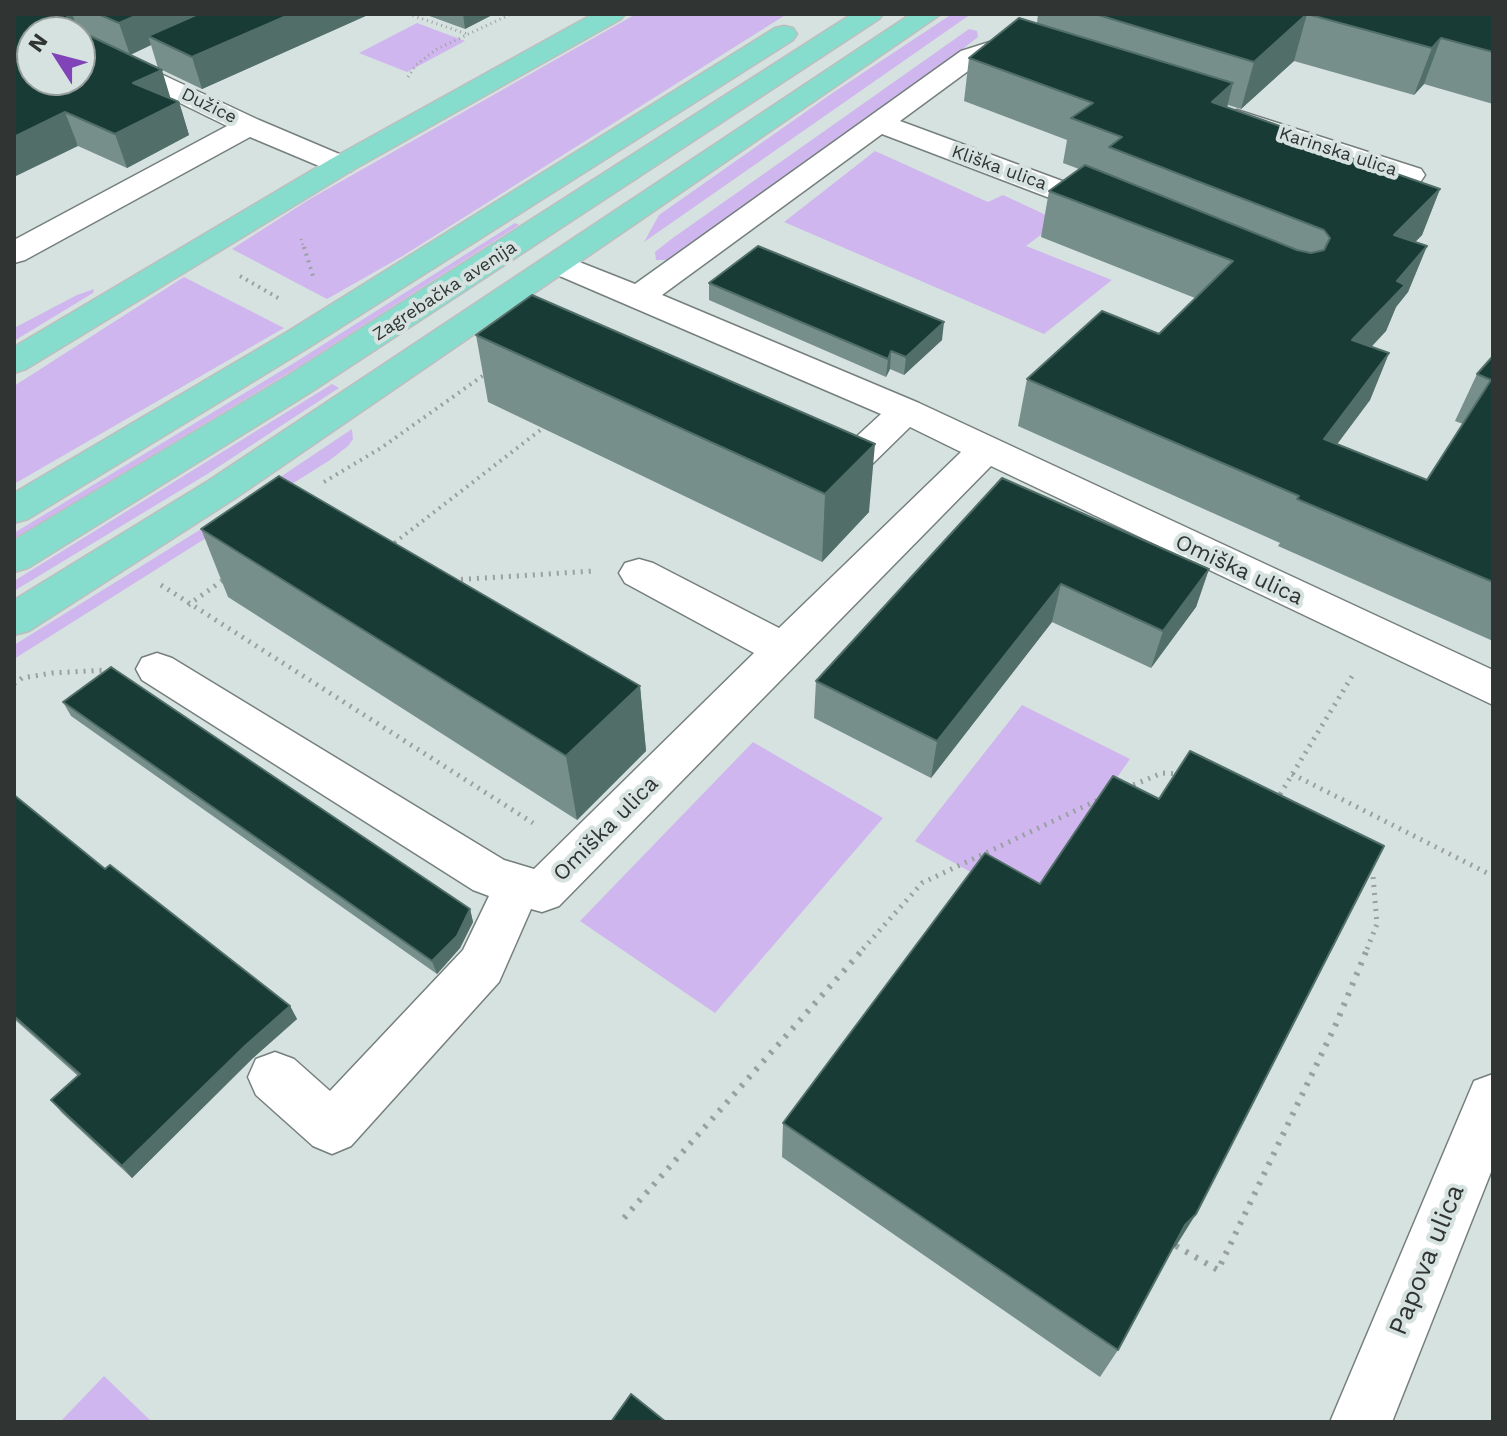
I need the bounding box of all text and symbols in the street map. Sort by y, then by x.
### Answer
north arrow [16,16,96,96]
text: N [23,29,53,57]
street label: Dužice [178,83,240,129]
street label: Karinska ulica [1276,123,1400,181]
street label: Kliška ulica [949,141,1049,195]
street label: Zagrebačka avenija [369,236,521,346]
street label: Omiška ulica [1171,529,1307,611]
street label: Omiška ulica [548,771,664,887]
street label: Papova ulica [1383,1180,1471,1340]

